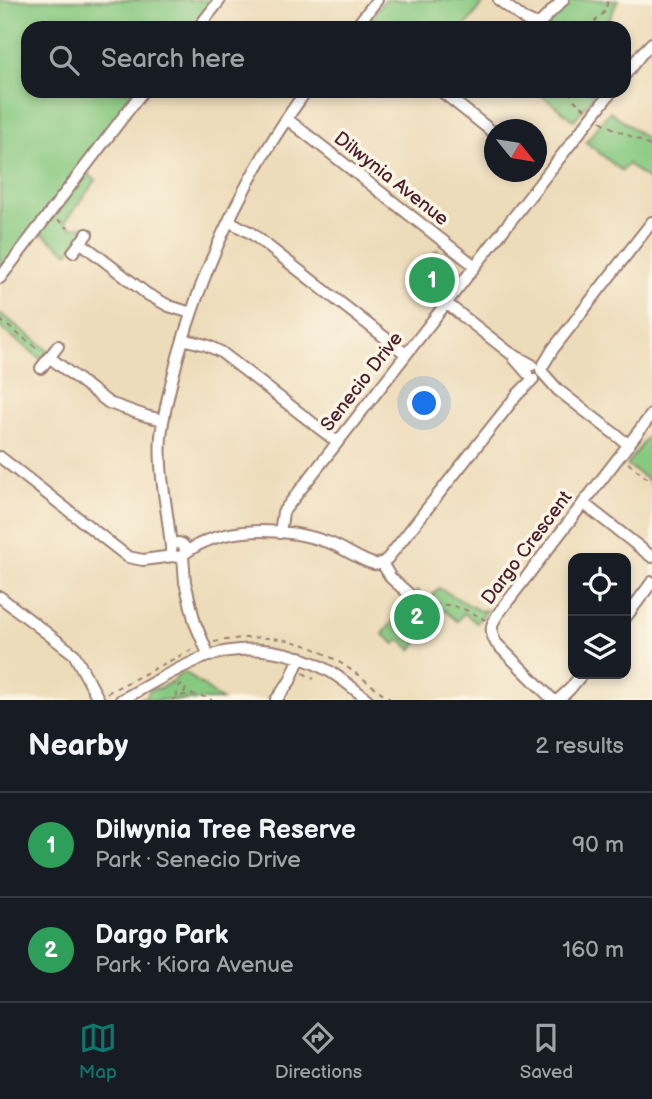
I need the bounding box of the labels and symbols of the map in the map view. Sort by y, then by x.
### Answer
north arrow [484,119,547,182]
street label: Dilwynia Avenue [329,127,453,231]
pin: 1 [409,254,455,306]
street label: Senecio Drive [316,328,408,436]
your location [407,386,441,420]
street label: Dargo Crescent [477,487,577,609]
pin: 2 [394,591,440,643]

